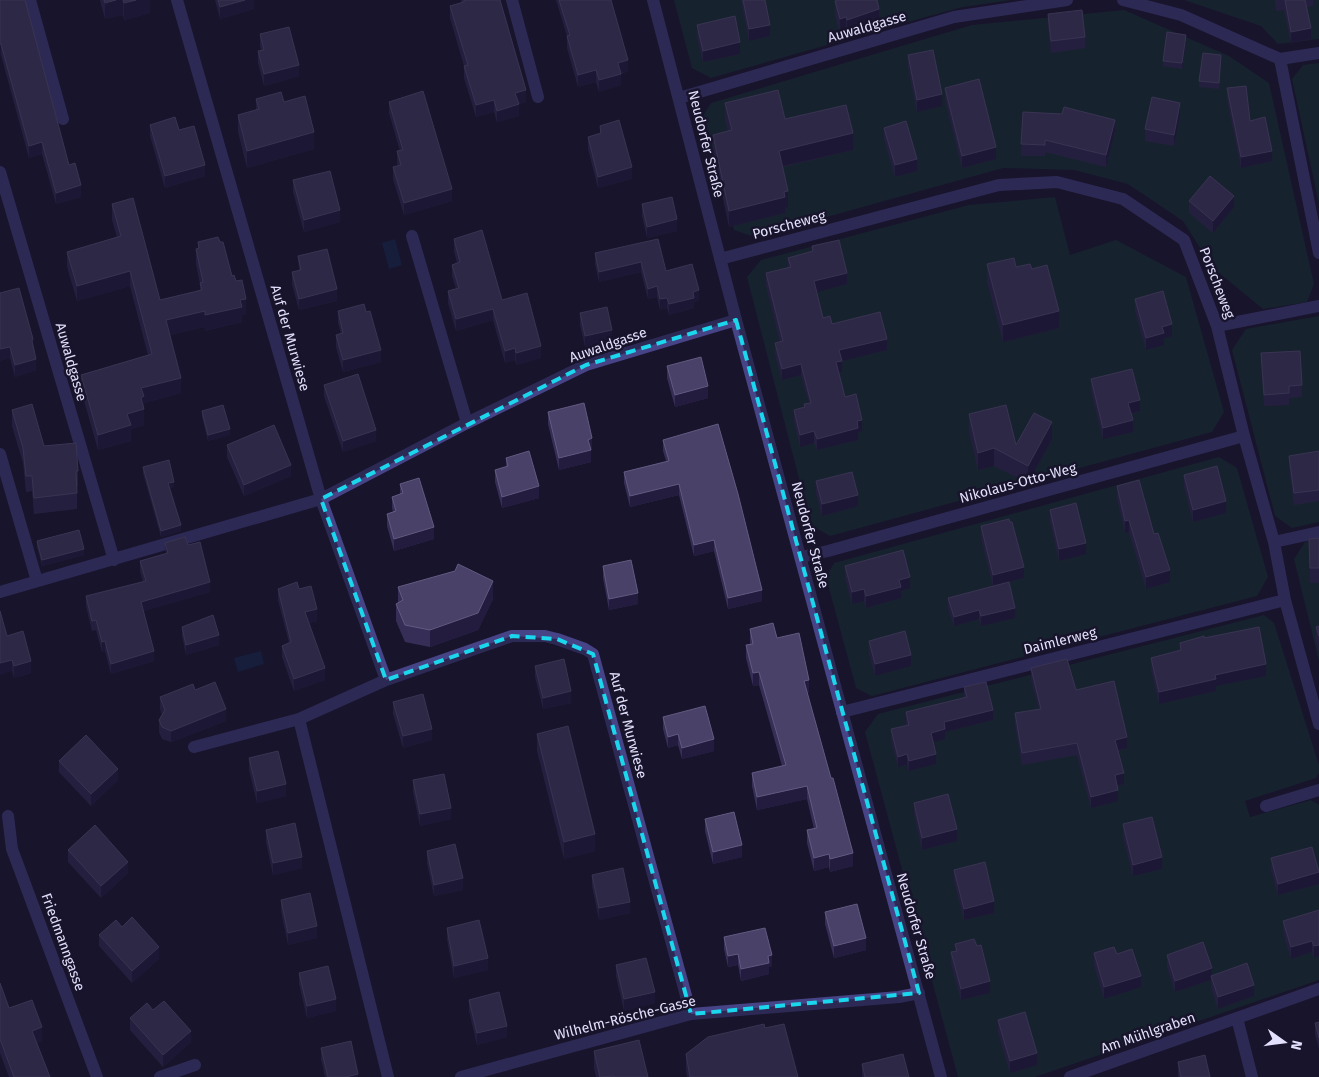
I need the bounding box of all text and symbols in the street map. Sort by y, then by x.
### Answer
street label: Auwaldgasse [826,8,908,46]
street label: Neudorfer Straße [684,89,728,199]
street label: Porscheweg [751,207,828,243]
street label: Porscheweg [1196,245,1239,322]
street label: Auf der Murwiese [267,283,313,393]
street label: Auwaldgasse [52,321,90,403]
street label: Auwaldgasse [567,324,649,366]
street label: Nikolaus-Otto-Weg [958,459,1079,507]
street label: Neudorfer Straße [788,480,832,590]
street label: Daimlerweg [1022,624,1099,658]
street label: Auf der Murwiese [606,670,650,780]
street label: Neudorfer Straße [893,871,939,981]
street label: Friedmanngasse [37,891,89,993]
street label: Wilhelm-Rösche-Gasse [552,992,698,1044]
street label: Am Mühlgraben [1098,1009,1198,1057]
north arrow [1259,1017,1309,1067]
text: N [1287,1038,1306,1052]

